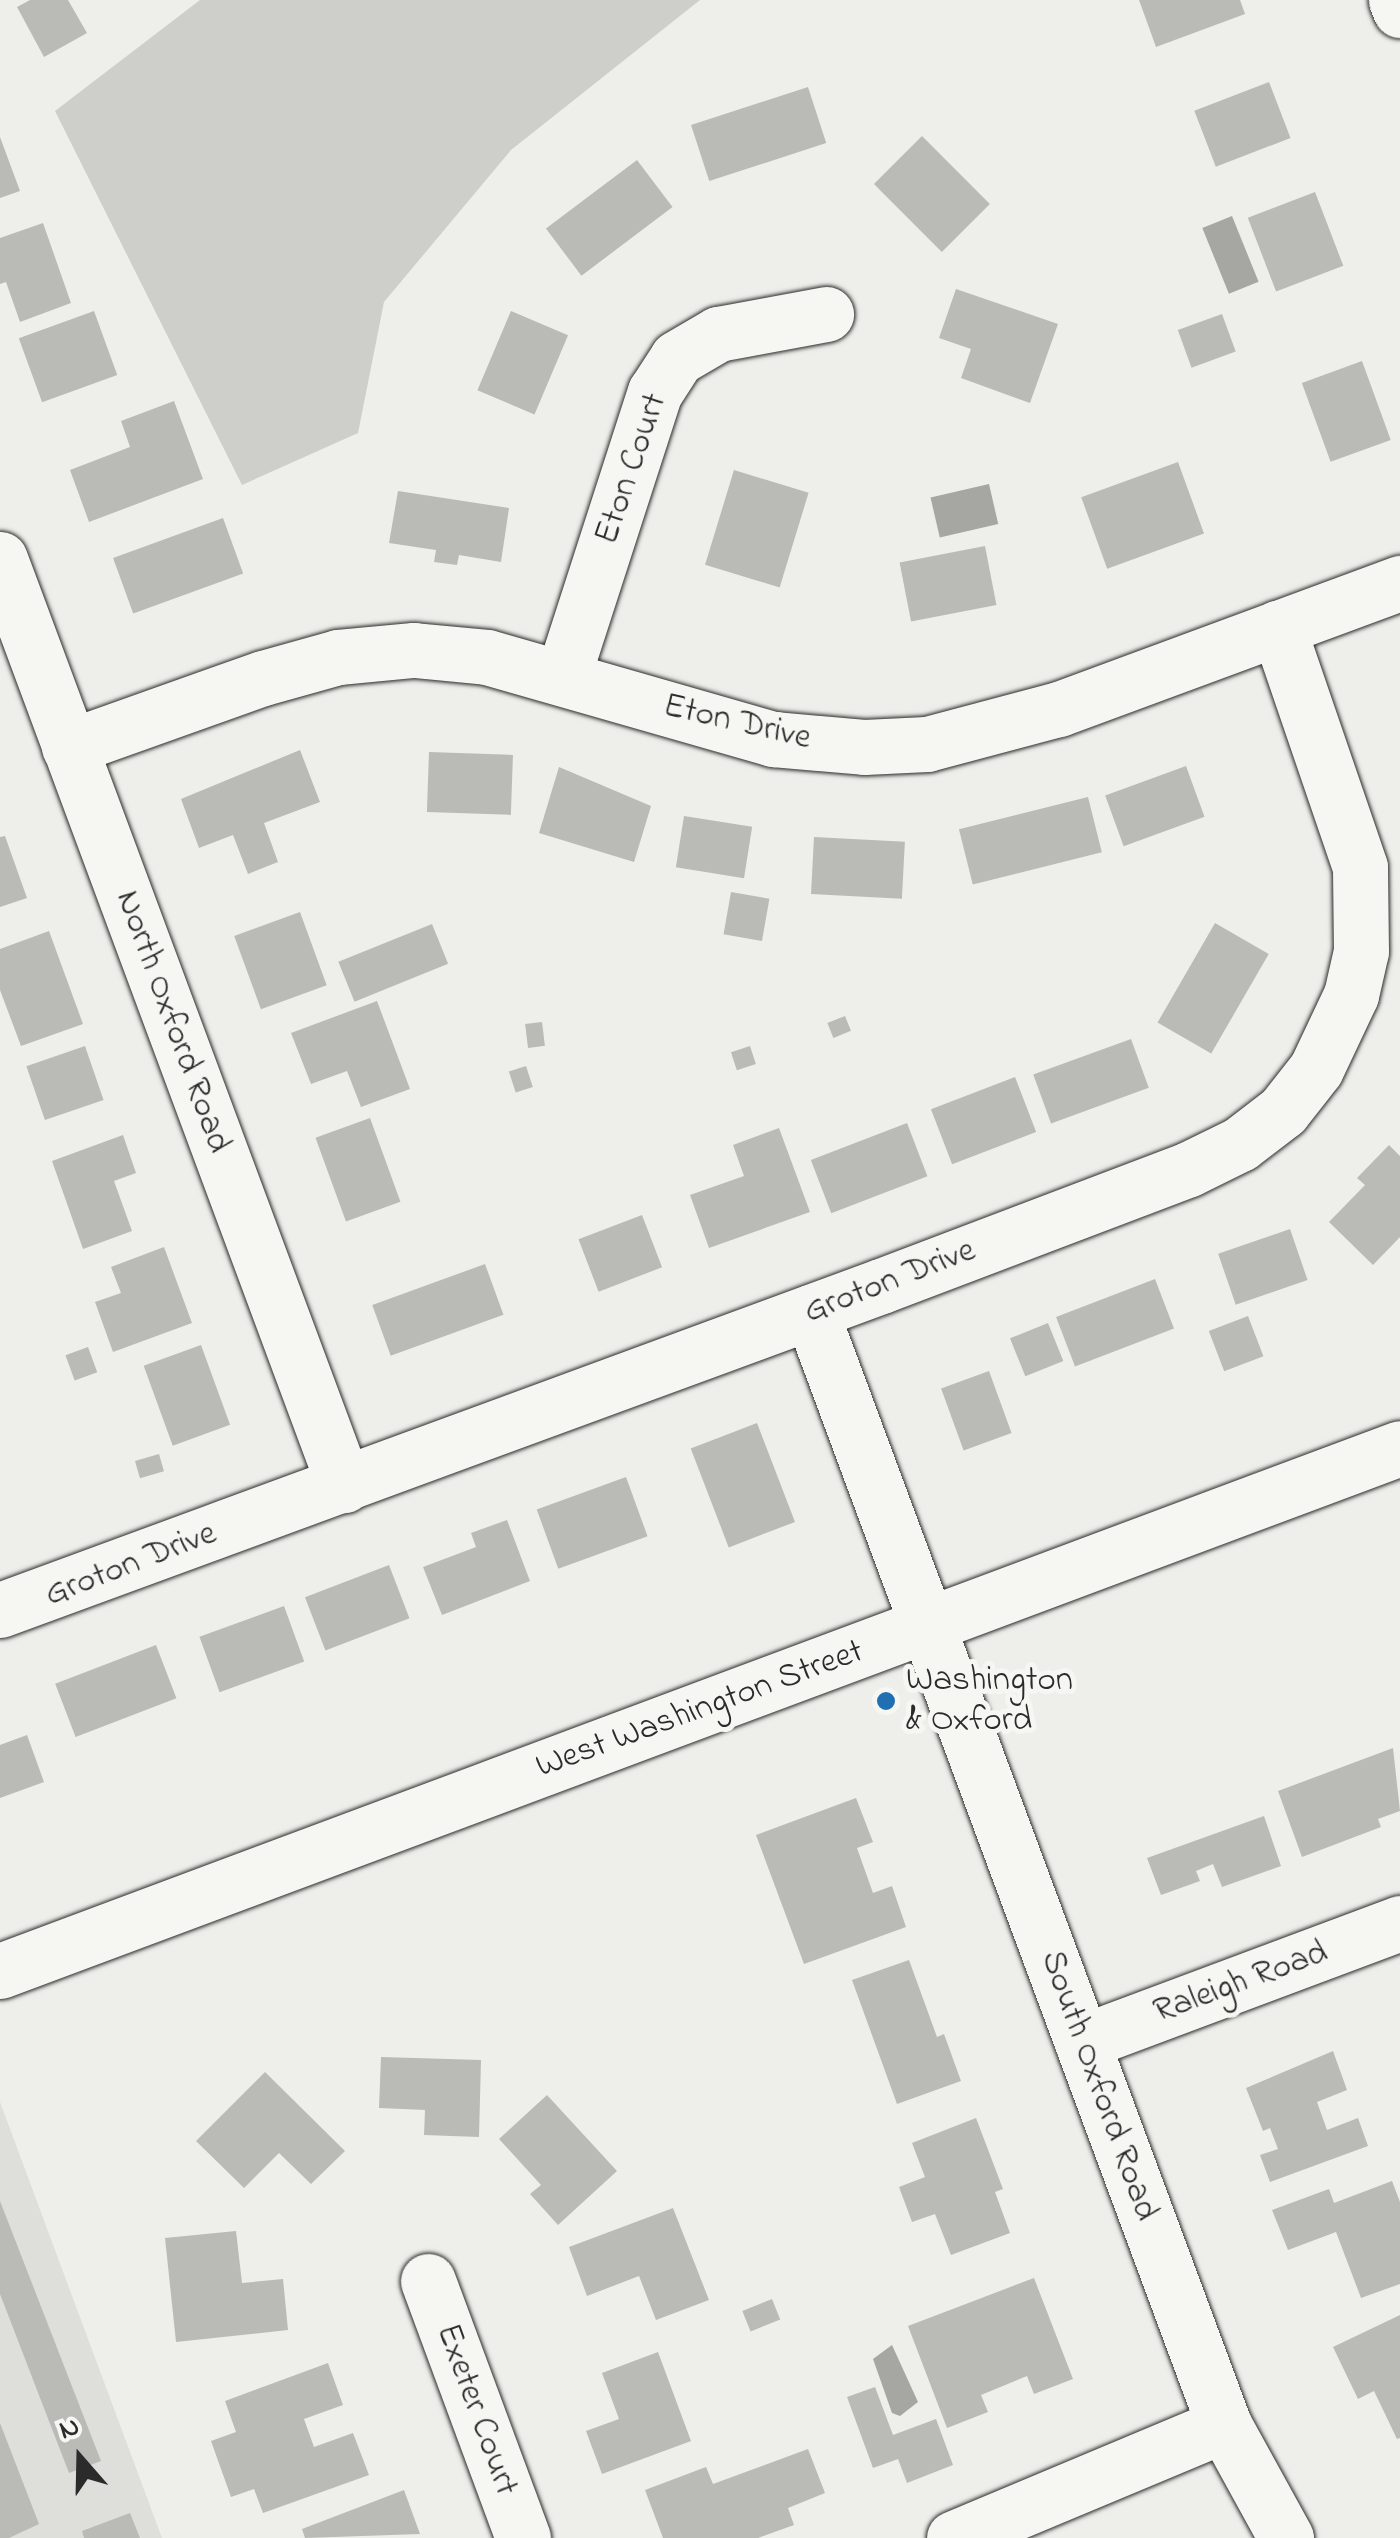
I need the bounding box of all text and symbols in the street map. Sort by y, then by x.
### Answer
street label: Eton Court [587,388,677,550]
street label: Eton Drive [659,686,815,760]
street label: North Oxford Road [105,885,239,1159]
street label: Groton Drive [798,1230,982,1334]
street label: Groton Drive [39,1513,223,1617]
street label: West Washington Street [531,1631,869,1789]
place label: Washington & Oxford [906,1660,1073,1742]
marker: Washington & Oxford [875,1690,897,1712]
street label: Raleigh Road [1148,1932,1334,2034]
street label: South Oxford Road [1030,1945,1166,2227]
street label: Exeter Court [426,2318,526,2502]
text: N [54,2407,85,2452]
north arrow [30,2408,130,2508]

